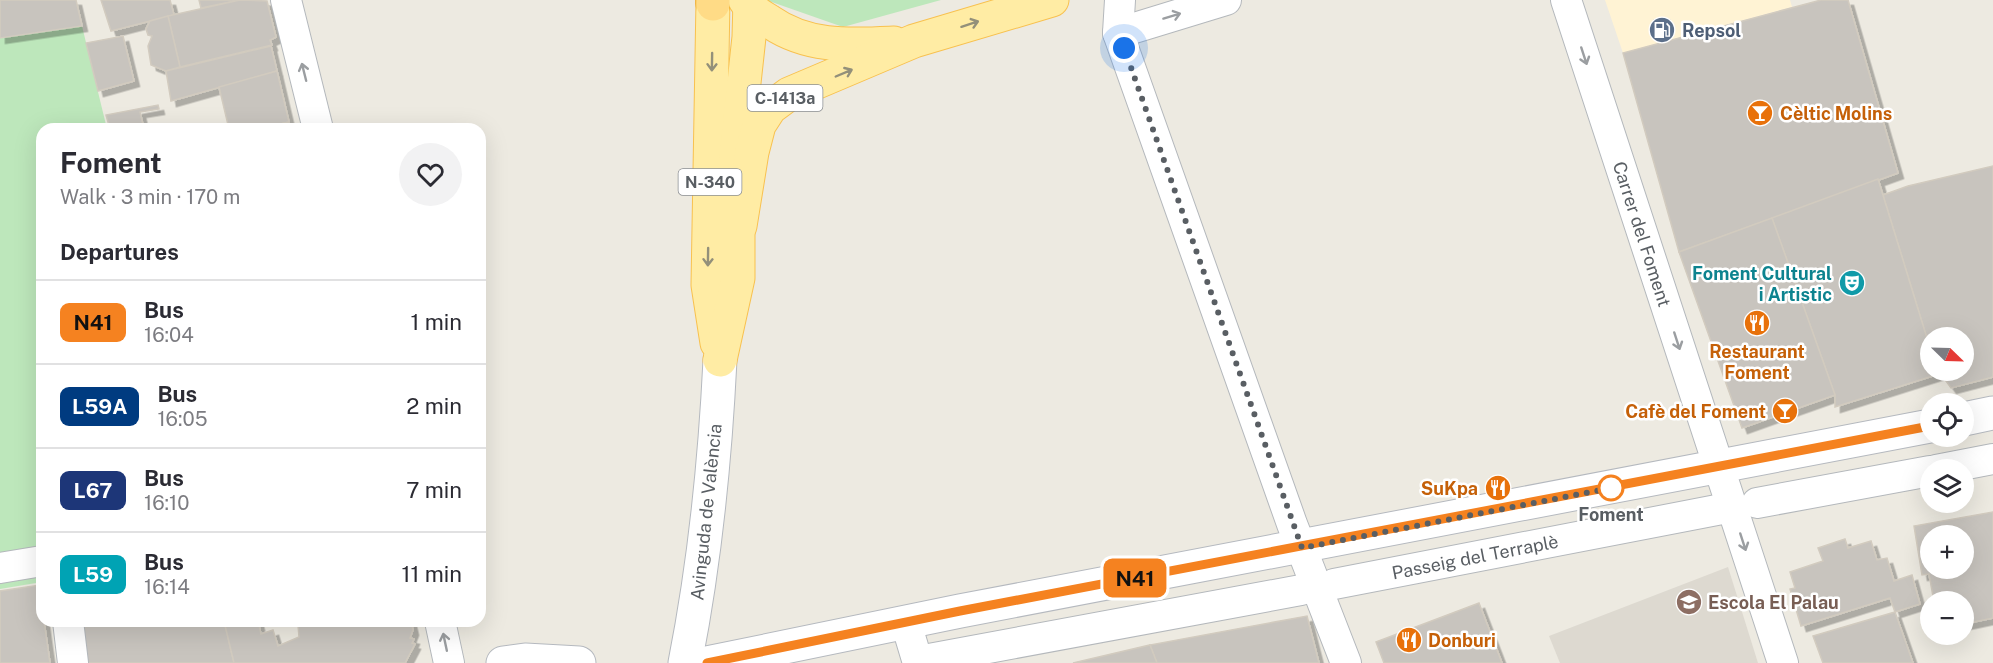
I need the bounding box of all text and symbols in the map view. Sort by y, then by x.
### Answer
one-way arrow [1162,10,1181,21]
fuel station icon: Repsol [1647,15,1677,45]
one-way arrow [960,17,979,28]
place label: Repsol [1682,20,1741,41]
your location [1109,33,1139,63]
one-way arrow [1580,46,1591,65]
one-way arrow [706,52,718,72]
one-way arrow [297,63,309,82]
one-way arrow [834,66,852,78]
road number: C-1413a [748,85,822,111]
bar icon: Cèltic Molins [1745,98,1775,128]
place label: Cèltic Molins [1780,103,1892,124]
button: heart [399,143,462,206]
text: Foment [60,146,162,179]
street label: Carrer del Foment [1609,159,1675,309]
road number: N-340 [678,169,742,195]
text: Walk · 3 min · 170 m [60,185,240,209]
text: Departures [60,239,179,265]
one-way arrow [702,247,714,267]
place label: Foment Cultural i Artistic [1692,263,1832,305]
theatre icon: Foment Cultural i Artistic [1837,268,1867,298]
text: Bus [144,297,184,323]
restaurant icon: Restaurant Foment [1742,308,1772,338]
text: 1 min [410,309,462,335]
text: N41 [73,310,113,335]
text: 16:04 [144,323,194,347]
north arrow [1920,327,1974,381]
map controls [1920,327,1974,645]
one-way arrow [1672,331,1683,350]
place label: Restaurant Foment [1709,341,1805,383]
text: Bus [157,381,197,407]
text: 2 min [406,393,462,419]
button: locate [1920,393,1974,447]
text: L59A [72,394,127,419]
bar icon: Cafè del Foment [1770,396,1800,426]
place label: Cafè del Foment [1625,401,1766,422]
text: 16:05 [157,407,208,431]
street label: Avinguda de València [686,423,726,601]
button: layers [1920,459,1974,513]
text: Bus [144,465,184,491]
restaurant icon: SuKpa [1483,473,1513,503]
marker: Foment [1598,475,1624,501]
text: 7 min [406,477,462,503]
text: L67 [74,478,112,503]
place label: SuKpa [1421,478,1478,499]
text: 16:10 [144,491,189,515]
place label: Foment [1578,504,1644,525]
button: + [1920,525,1974,579]
street label: Passeig del Terraplè [1390,531,1560,583]
one-way arrow [1739,532,1750,551]
text: Bus [144,549,184,575]
line badge: N41 [1100,558,1170,598]
text: 11 min [401,561,462,587]
text: L59 [73,562,113,587]
text: N41 [1115,566,1155,591]
text: 16:14 [144,575,190,599]
school or university icon: Escola El Palau [1674,587,1704,617]
button: − [1920,591,1974,645]
place label: Escola El Palau [1708,592,1839,613]
restaurant icon: Donburi [1394,625,1424,655]
place label: Donburi [1428,630,1496,651]
one-way arrow [438,633,450,652]

